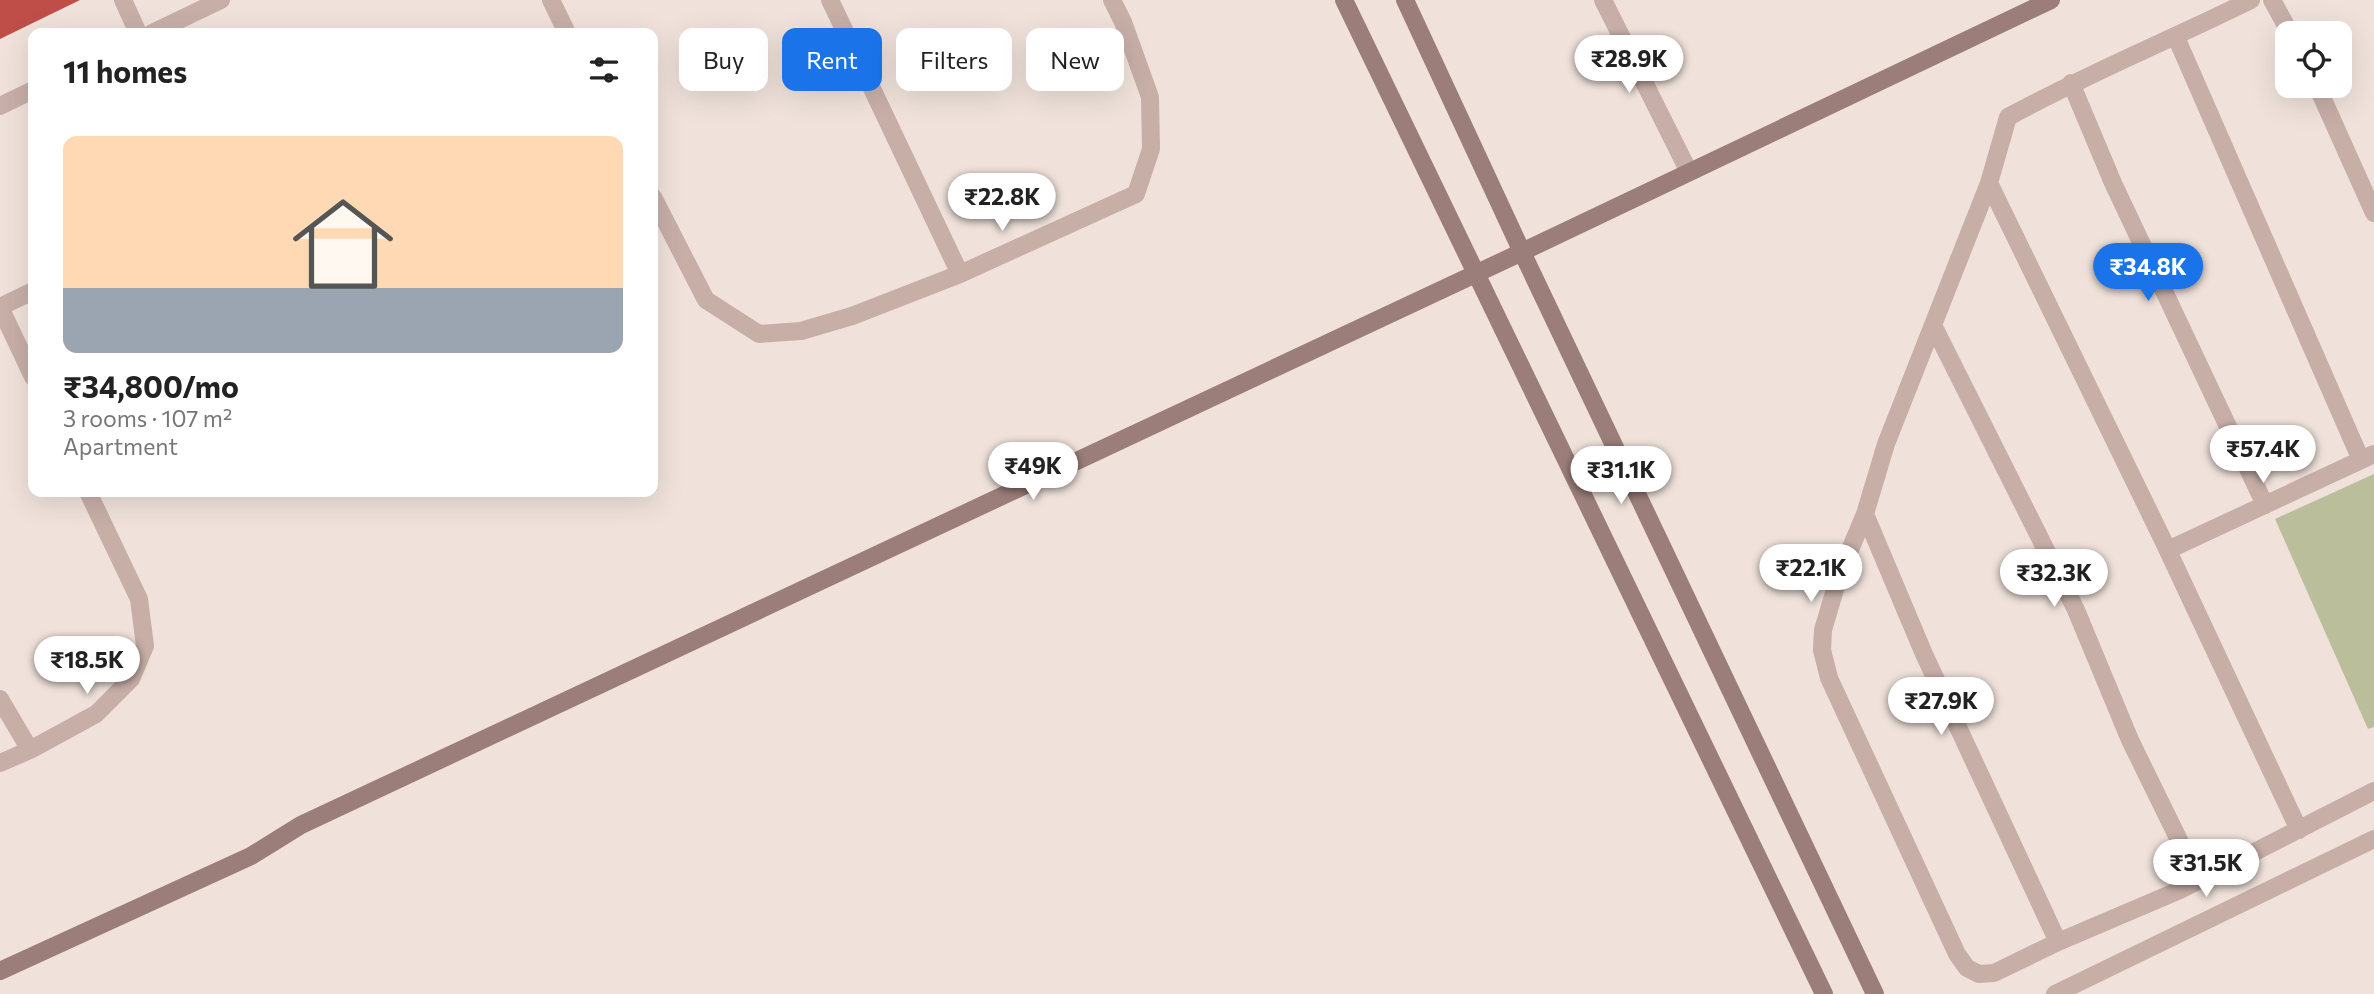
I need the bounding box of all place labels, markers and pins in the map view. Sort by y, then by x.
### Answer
pin: ₹28.9K [1572,36,1686,95]
pin: ₹22.8K [945,174,1059,233]
pin: ₹34.8K [2091,244,2205,303]
pin: ₹57.4K [2206,426,2320,485]
pin: ₹49K [992,442,1074,502]
pin: ₹31.1K [1564,447,1678,506]
pin: ₹22.1K [1754,544,1868,604]
pin: ₹32.3K [1997,550,2111,609]
pin: ₹18.5K [30,636,144,696]
pin: ₹27.9K [1884,678,1998,737]
pin: ₹31.5K [2149,839,2263,899]

